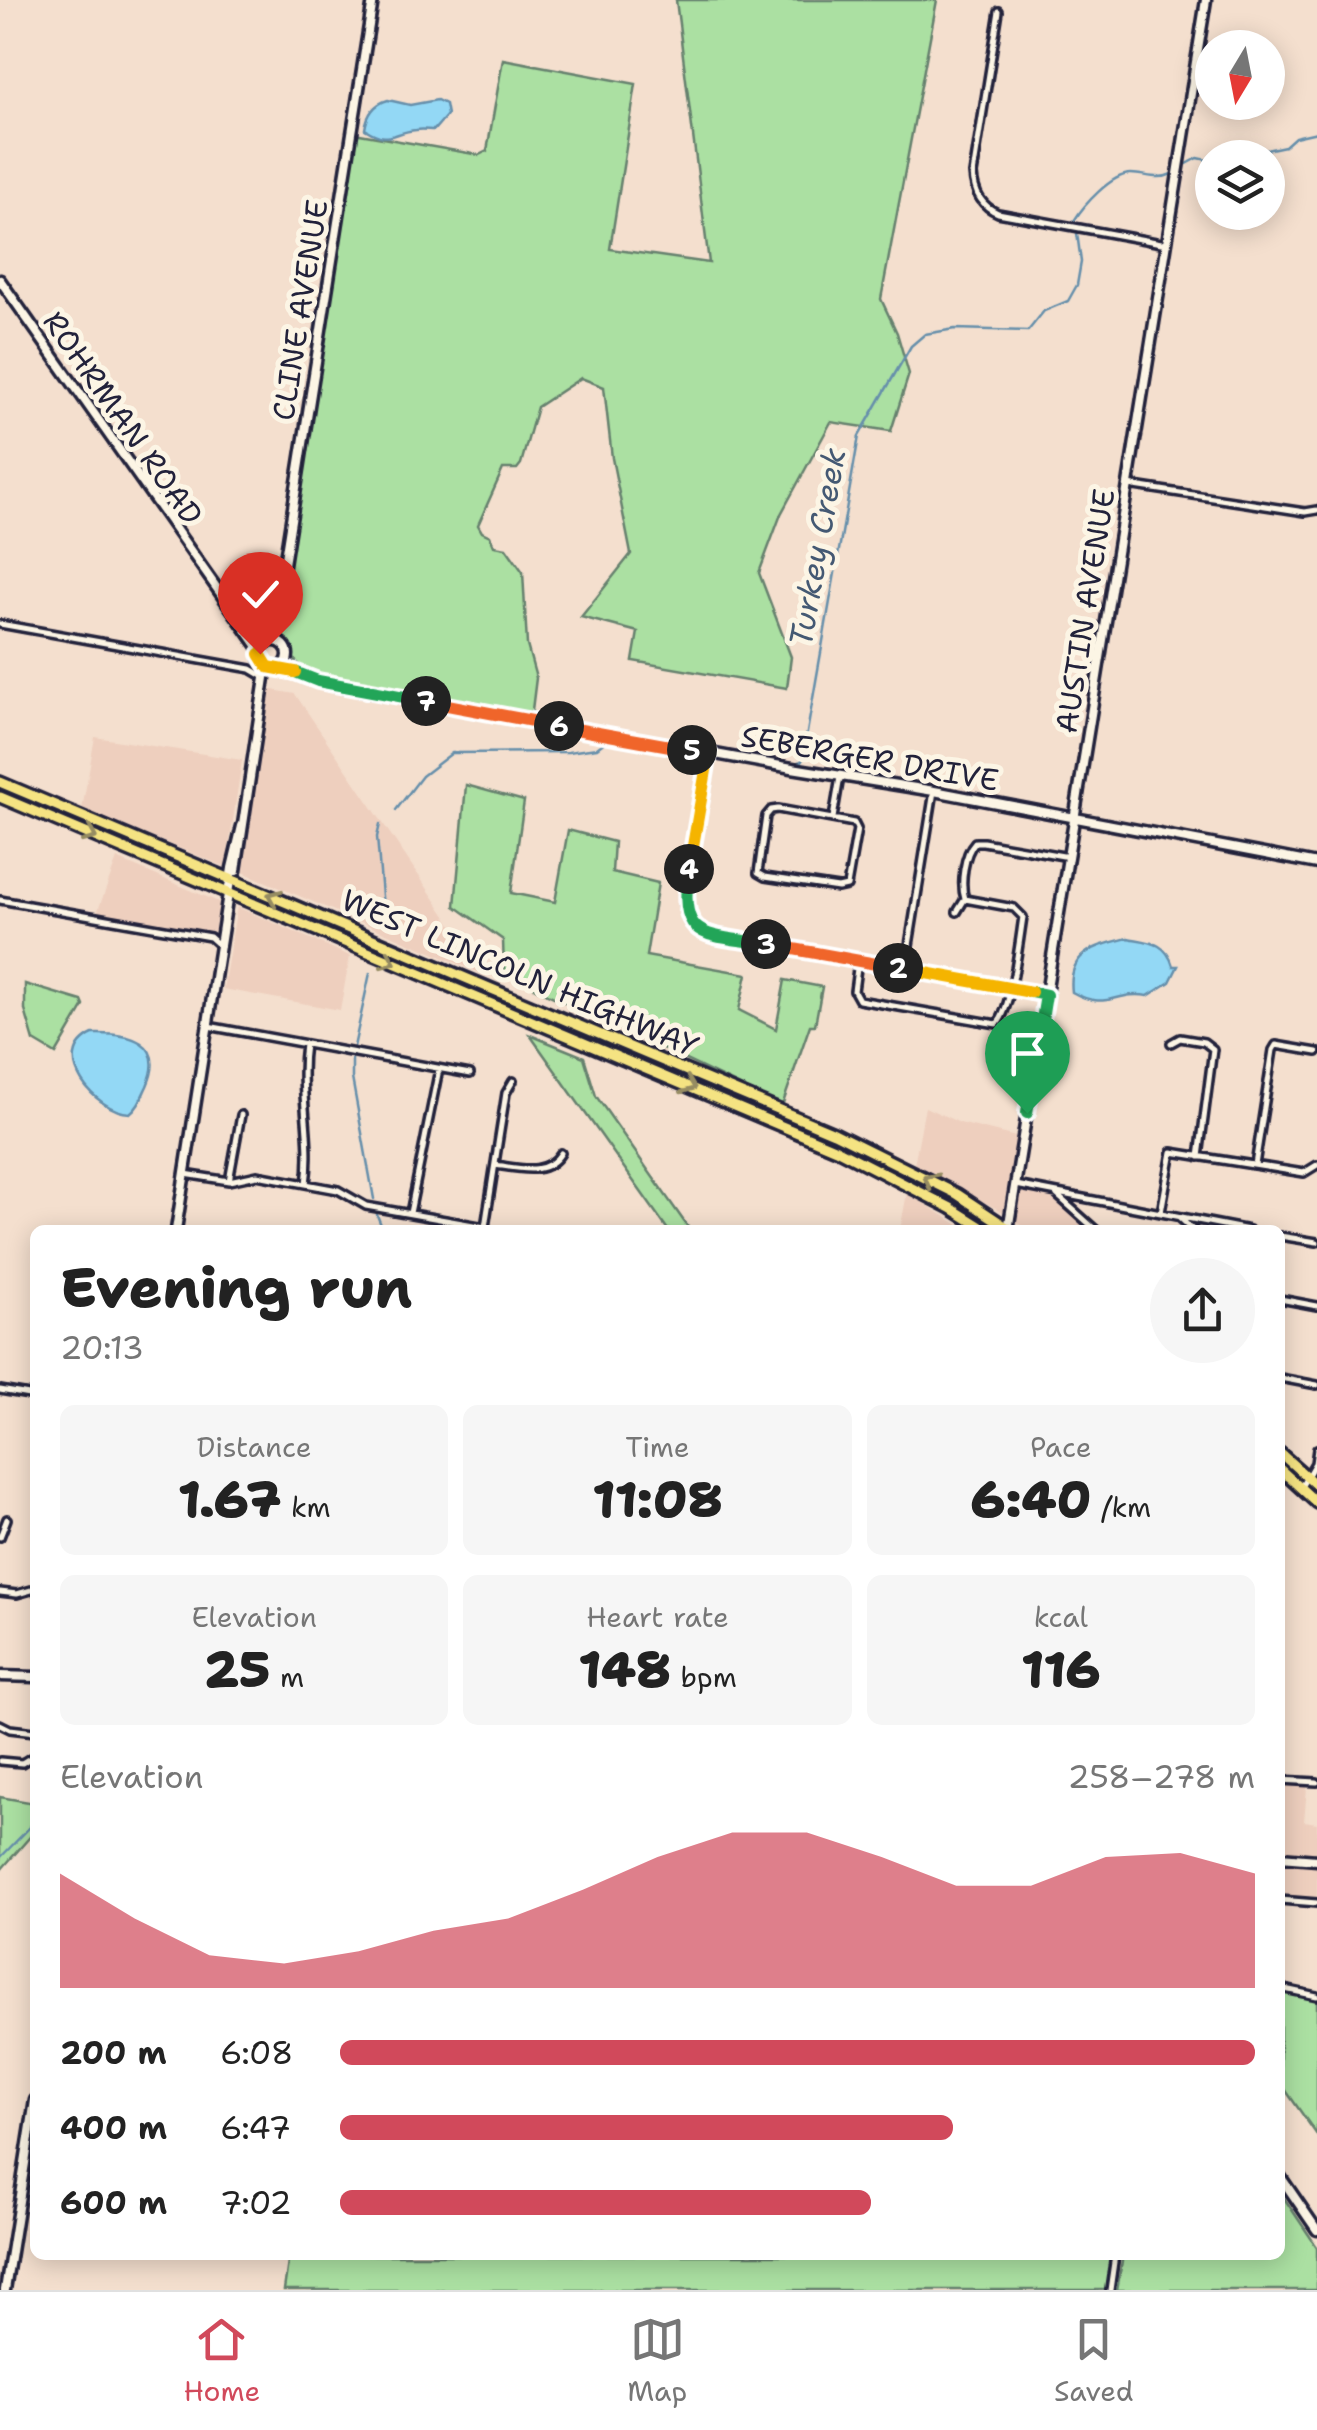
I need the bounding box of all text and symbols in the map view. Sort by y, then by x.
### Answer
north arrow [1195,30,1285,120]
map controls [1195,30,1285,230]
button: layers [1195,140,1285,230]
street label: CLINE AVENUE [262,197,338,423]
street label: ROHRMAN ROAD [34,303,212,533]
water label: Turkey Creek [778,444,856,650]
street label: AUSTIN AVENUE [1045,486,1125,736]
pin [218,552,303,655]
icon: check [233,567,288,622]
pin: 7 [401,676,451,726]
text: 7 [416,682,436,720]
pin: 6 [534,701,584,751]
text: 6 [549,707,569,745]
street label: SEBERGER DRIVE [738,715,1002,801]
pin: 5 [667,725,717,775]
text: 5 [683,731,701,769]
one-way arrow [80,823,98,843]
pin: 4 [664,844,714,894]
text: 4 [679,850,699,888]
street label: WEST LINCOLN HIGHWAY [335,879,705,1067]
one-way arrow [266,889,284,909]
pin: 3 [741,919,791,969]
text: 3 [756,925,776,963]
pin: 2 [873,943,923,993]
one-way arrow [379,949,397,969]
text: 2 [888,949,908,987]
pin [985,1011,1070,1114]
icon: arrive [1000,1026,1055,1081]
one-way arrow [679,1074,697,1094]
one-way arrow [923,1172,941,1192]
text: Evening run [60,1251,412,1325]
button: share [1150,1258,1255,1363]
text: 20:13 [60,1326,144,1369]
text: Distance [197,1428,312,1466]
text: Time [625,1428,690,1466]
text: Pace [1030,1428,1092,1466]
text: 1.67 [178,1466,281,1533]
text: 11:08 [592,1466,723,1533]
text: 6:40 [971,1466,1091,1533]
text: km [281,1488,331,1526]
text: /km [1091,1488,1151,1526]
text: Elevation [192,1598,317,1636]
text: Heart rate [586,1598,729,1636]
text: kcal [1034,1598,1088,1636]
text: 25 [204,1636,271,1703]
text: 148 [578,1636,671,1703]
text: 116 [1021,1636,1101,1703]
text: m [271,1658,304,1696]
text: bpm [671,1658,737,1696]
text: Elevation [60,1755,203,1798]
text: 258–278 m [1067,1755,1255,1798]
text: 200 m [60,2031,167,2074]
text: 6:08 [220,2031,293,2074]
text: 400 m [60,2106,167,2149]
text: 6:47 [220,2106,291,2149]
text: 600 m [60,2181,167,2224]
text: 7:02 [220,2181,292,2224]
tab: Home [183,2312,260,2410]
tab: Map [627,2312,687,2410]
tab: Saved [1054,2312,1134,2410]

